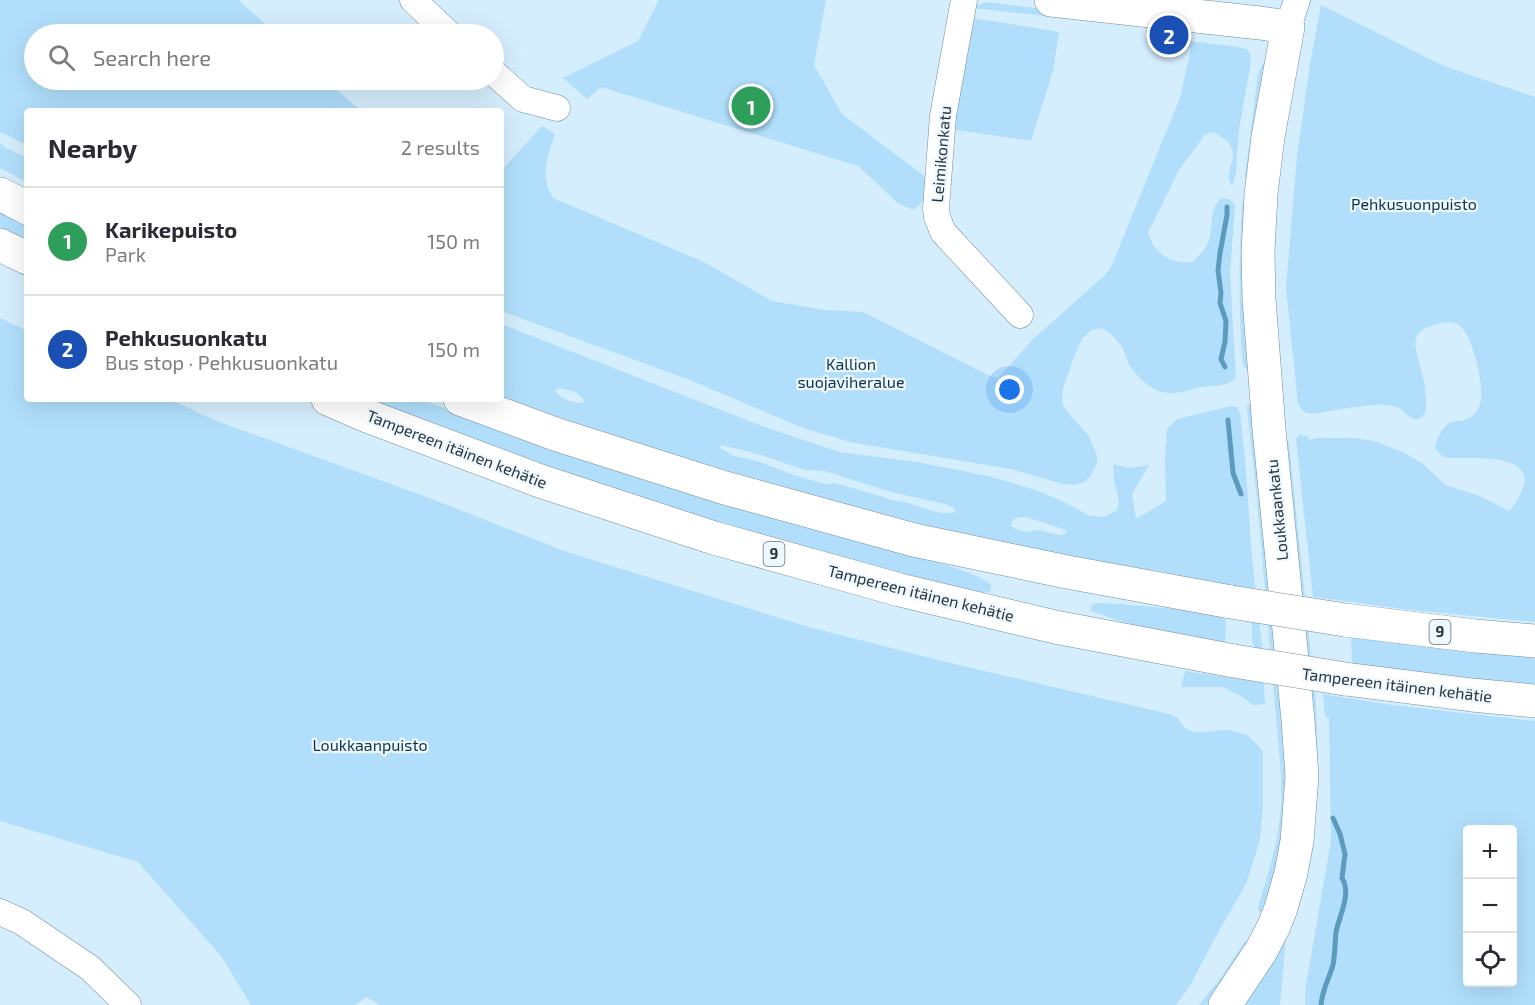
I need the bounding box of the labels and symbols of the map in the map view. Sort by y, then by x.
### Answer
pin: 2 [1150,12,1188,57]
pin: 1 [732,84,771,128]
street label: Leimikonkatu [927,105,954,203]
park label: Pehkusuonpuisto [1351,194,1477,213]
park label: Kallion suojaviheralue [797,354,905,392]
your location [995,375,1024,404]
street label: Tampereen itäinen kehätie [364,405,550,492]
street label: Loukkaankatu [1262,458,1291,562]
road number: 9 [764,542,784,566]
street label: Tampereen itäinen kehätie [826,560,1016,625]
road number: 9 [1430,620,1450,644]
street label: Tampereen itäinen kehätie [1301,663,1493,706]
park label: Loukkaanpuisto [312,735,428,754]

